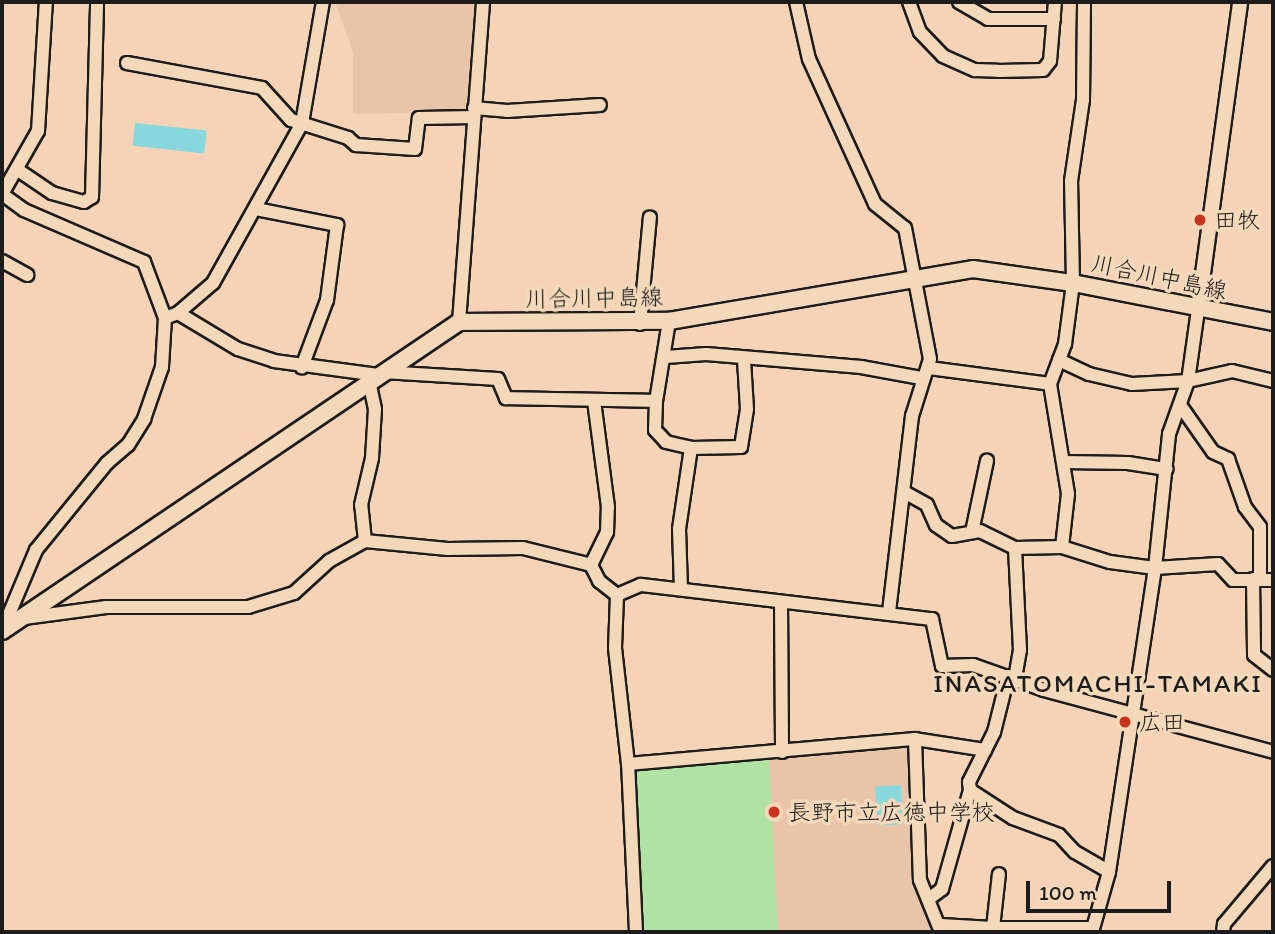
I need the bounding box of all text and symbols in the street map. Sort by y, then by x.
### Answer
place label: 田牧 [1214,206,1260,234]
marker: 田牧 [1192,212,1208,228]
street label: 川合川中島線 [1089,249,1229,305]
street label: 川合川中島線 [525,283,663,313]
district label: INASATOMACHI-TAMAKI [934,668,1262,700]
place label: 広田 [1139,708,1185,736]
marker: 広田 [1117,714,1133,730]
place label: 長野市立広徳中学校 [788,798,995,826]
marker: 長野市立広徳中学校 [766,804,782,820]
scale bar [1030,867,1175,911]
text: 100 m [1039,880,1097,905]

